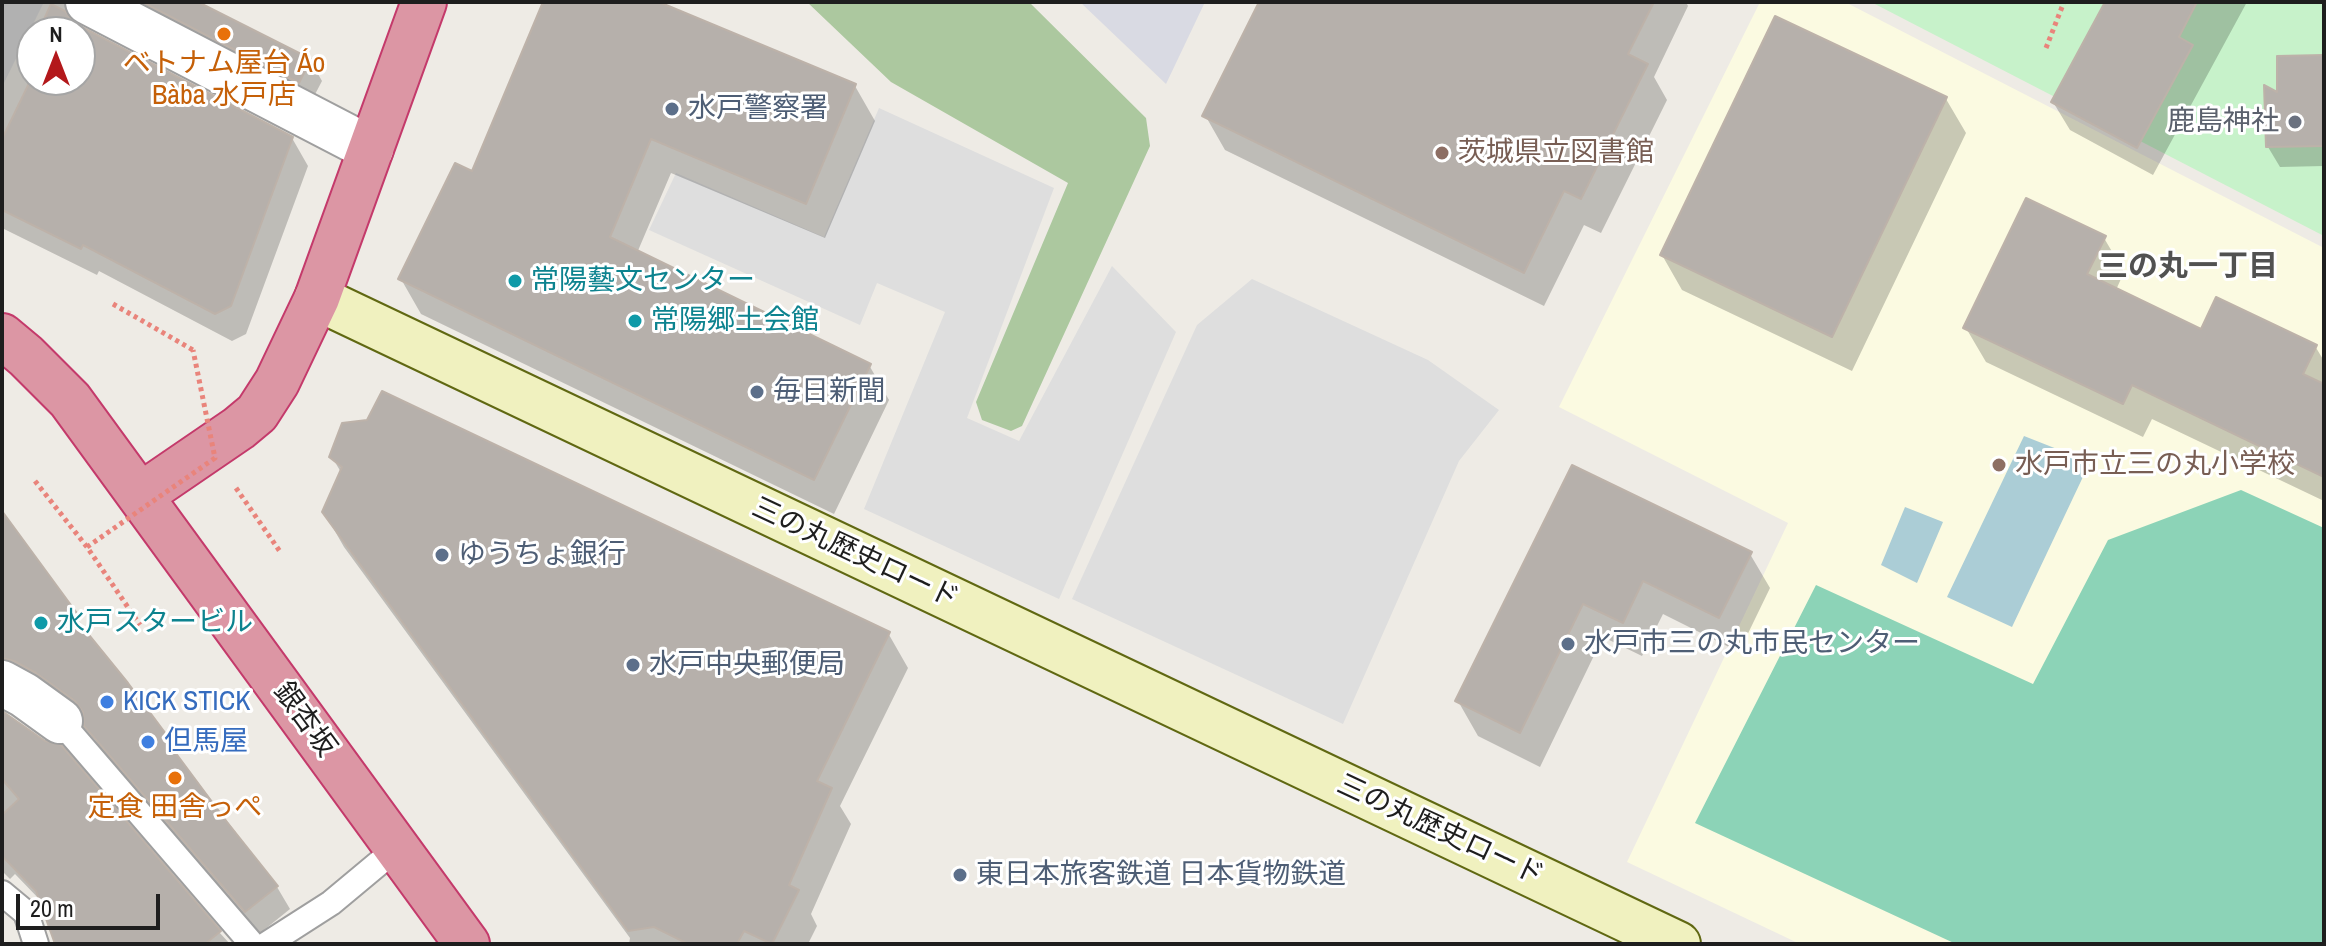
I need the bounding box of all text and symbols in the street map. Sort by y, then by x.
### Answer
north arrow [16,16,96,96]
text: N [49,19,63,49]
marker: ベトナム屋台 Áo Bàba 水戸店 [215,25,233,43]
place label: ベトナム屋台 Áo Bàba 水戸店 [123,47,325,113]
place label: 水戸警察署 [688,92,828,126]
marker: 水戸警察署 [663,100,681,118]
place label: 鹿島神社 [2167,105,2279,139]
marker: 鹿島神社 [2286,113,2304,131]
place label: 茨城県立図書館 [1458,136,1654,170]
marker: 茨城県立図書館 [1433,144,1451,162]
district label: 三の丸一丁目 [2098,250,2278,286]
place label: 常陽藝文センター [531,264,755,298]
marker: 常陽藝文センター [506,272,524,290]
place label: 常陽郷土会館 [651,304,819,338]
marker: 常陽郷土会館 [626,312,644,330]
place label: 毎日新聞 [773,375,885,409]
marker: 毎日新聞 [748,383,766,401]
place label: 水戸市立三の丸小学校 [2015,448,2295,482]
marker: 水戸市立三の丸小学校 [1990,456,2008,474]
street label: 三の丸歴史ロード [746,491,964,617]
place label: ゆうちょ銀行 [458,538,626,572]
marker: ゆうちょ銀行 [433,546,451,564]
place label: 水戸スタービル [57,606,253,640]
marker: 水戸スタービル [32,614,50,632]
place label: 水戸市三の丸市民センター [1584,627,1920,661]
marker: 水戸市三の丸市民センター [1559,635,1577,653]
place label: 水戸中央郵便局 [649,648,845,682]
marker: 水戸中央郵便局 [624,656,642,674]
street label: 銀杏坂 [266,676,342,764]
place label: KICK STICK [123,685,251,719]
marker: KICK STICK [98,693,116,711]
place label: 但馬屋 [164,725,248,759]
marker: 但馬屋 [139,733,157,751]
street label: 三の丸歴史ロード [1331,768,1549,894]
marker: 定食 田舎っぺ [166,769,184,787]
place label: 定食 田舎っぺ [88,791,262,825]
place label: 東日本旅客鉄道 日本貨物鉄道 [976,858,1346,892]
marker: 東日本旅客鉄道 日本貨物鉄道 [951,866,969,884]
scale bar [20,878,164,928]
text: 20 m [30,892,74,924]

